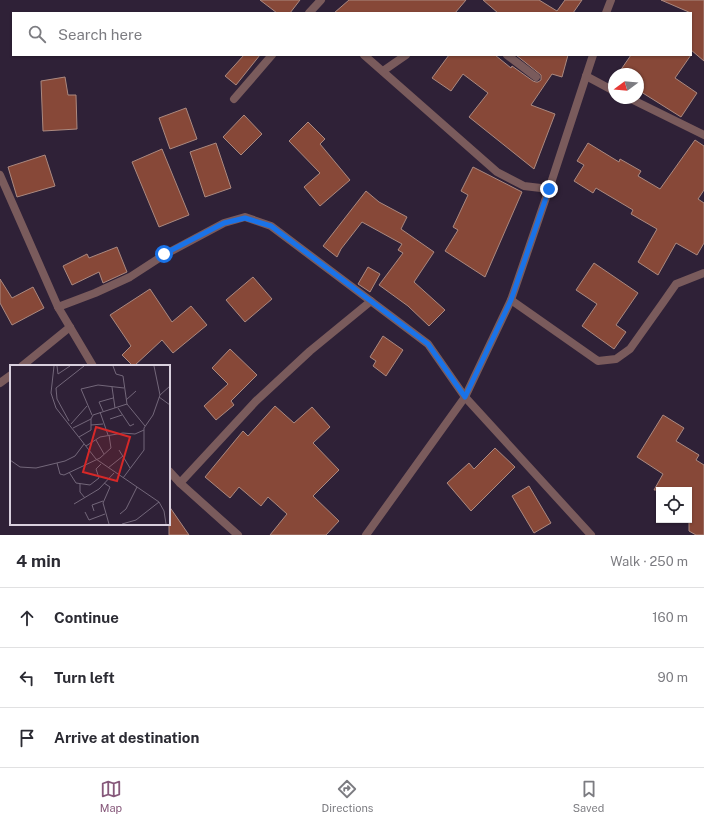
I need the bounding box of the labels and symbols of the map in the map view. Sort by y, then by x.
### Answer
north arrow [608,68,644,104]
route end [540,180,558,198]
route start [155,245,173,263]
inset map [10,365,170,525]

